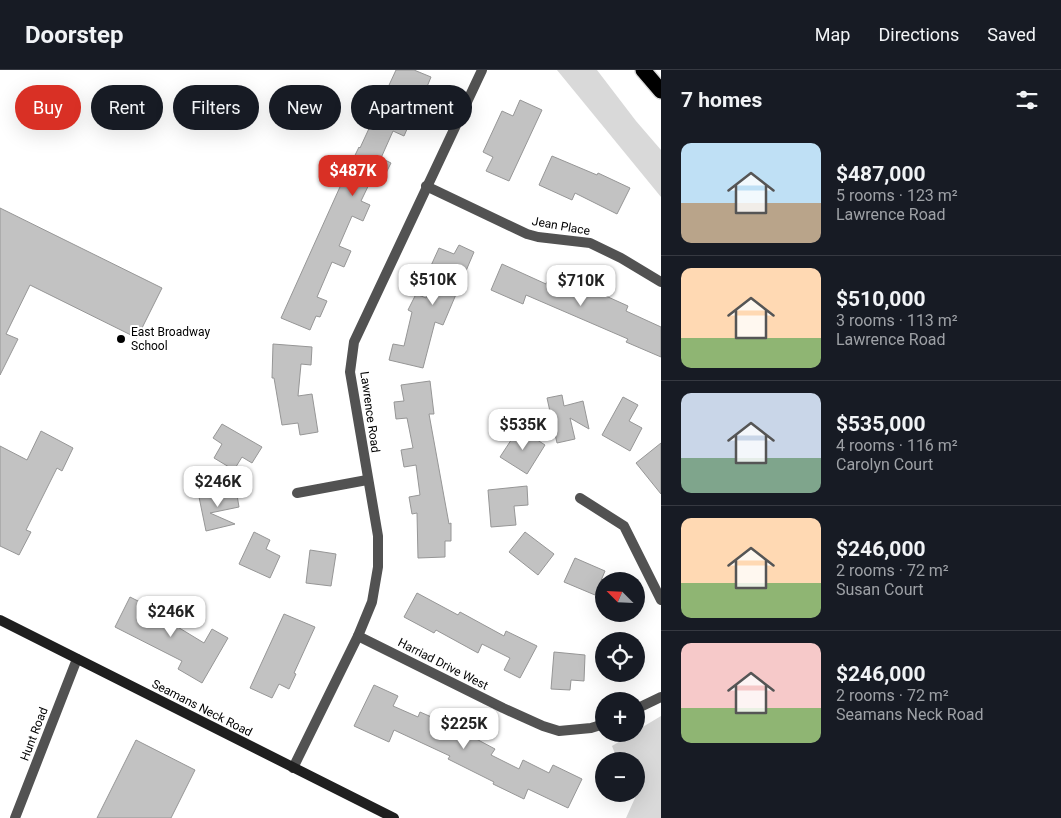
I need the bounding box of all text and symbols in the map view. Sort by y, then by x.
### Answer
text: Doorstep [25,21,123,49]
text: Map [815,24,850,45]
text: Directions [878,24,959,45]
text: Saved [987,24,1036,45]
chip: Buy [15,85,81,130]
chip: Rent [91,85,163,130]
chip: Filters [173,85,259,130]
chip: New [269,85,341,130]
chip: Apartment [351,85,472,130]
icon: filters [1013,86,1041,114]
text: 7 homes [681,88,762,112]
pin: $487K [318,154,388,197]
text: $487K [330,161,376,180]
text: $487,000 [836,162,926,186]
icon: home [721,163,781,223]
text: 5 rooms · 123 m² [836,186,958,205]
text: Lawrence Road [836,205,945,224]
street label: Jean Place [531,214,591,238]
pin: $510K [398,264,468,306]
pin: $710K [546,264,616,307]
text: $510K [410,270,456,289]
text: $710K [558,271,604,290]
text: $510,000 [836,287,926,311]
icon: home [721,288,781,348]
text: 3 rooms · 113 m² [836,311,958,330]
place label: East Broadway School [131,325,210,353]
text: Lawrence Road [836,330,945,349]
marker: East Broadway School [115,333,127,345]
street label: Lawrence Road [357,370,383,454]
pin: $535K [488,408,558,451]
text: $535,000 [836,412,926,436]
icon: home [721,413,781,473]
text: $535K [500,415,546,434]
text: 4 rooms · 116 m² [836,436,958,455]
text: Carolyn Court [836,455,933,474]
pin: $246K [183,466,253,508]
text: $246K [195,472,241,491]
text: $246,000 [836,537,926,561]
icon: home [721,538,781,598]
text: 2 rooms · 72 m² [836,561,949,580]
north arrow [595,572,645,622]
map controls [595,572,645,802]
text: Susan Court [836,580,924,599]
pin: $246K [136,596,206,638]
text: $246K [148,602,194,621]
button: locate [595,632,645,682]
street label: Harriad Drive West [396,635,490,693]
text: $246,000 [836,662,926,686]
icon: home [721,663,781,723]
street label: Seamans Neck Road [150,677,254,739]
text: 2 rooms · 72 m² [836,686,949,705]
button: + [595,692,645,742]
street label: Hunt Road [17,705,51,763]
text: Seamans Neck Road [836,705,984,724]
pin: $225K [429,708,499,750]
text: $225K [441,714,487,733]
button: − [595,752,645,802]

